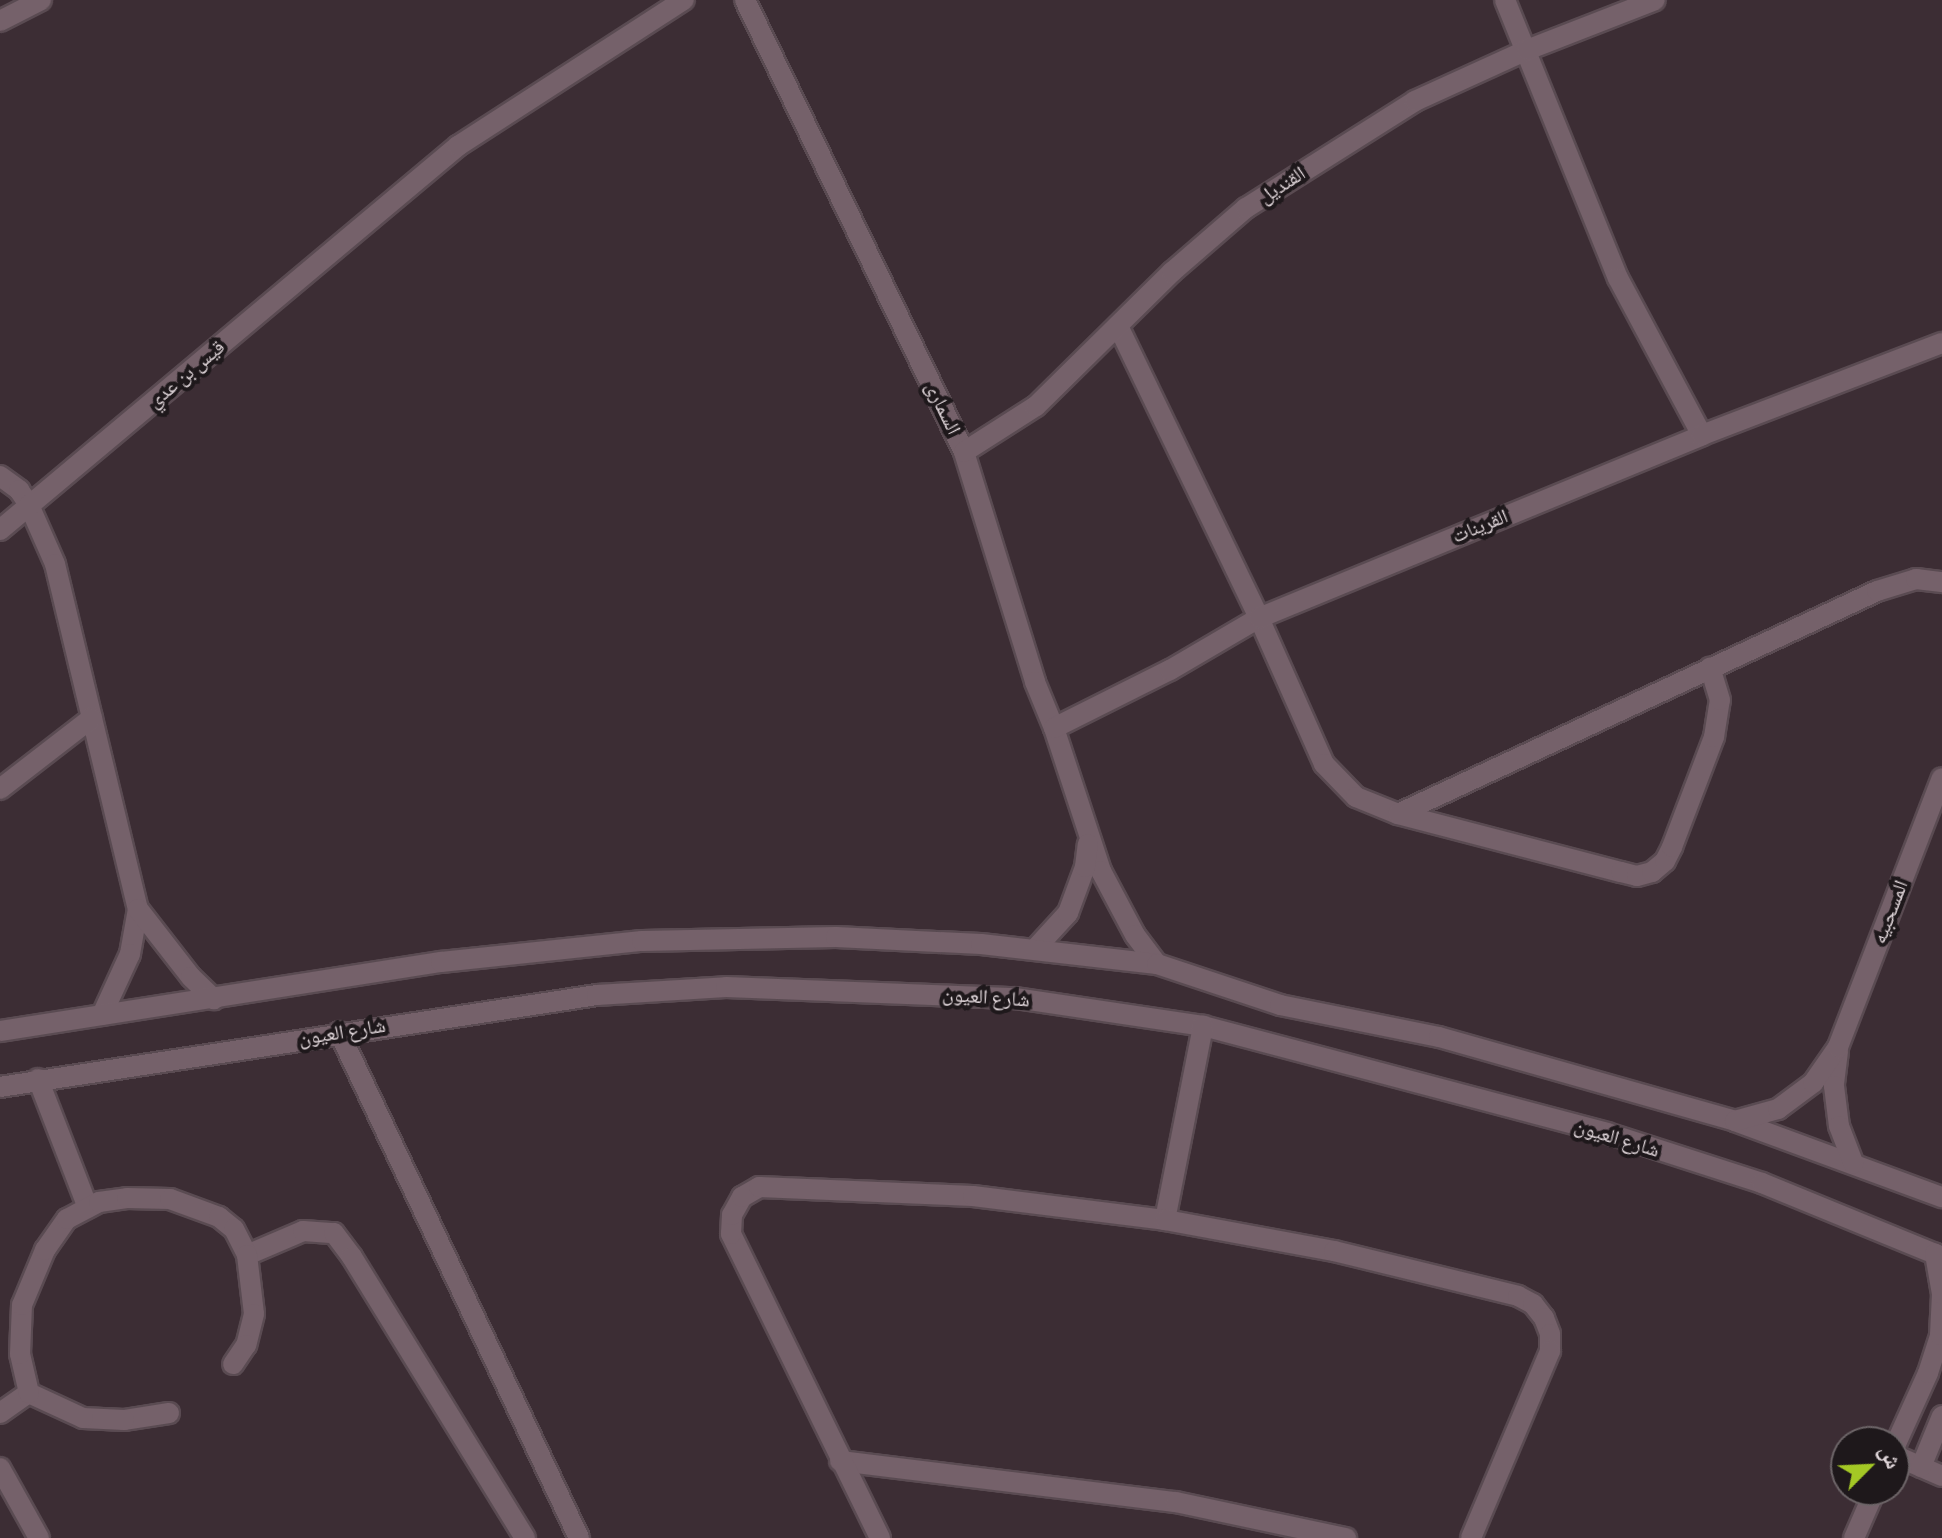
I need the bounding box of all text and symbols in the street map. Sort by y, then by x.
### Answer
street label: القنديل [1254,161,1310,209]
street label: قيس بن عدي [143,335,229,413]
street label: السمارى [920,378,966,438]
street label: القرينات [1449,504,1511,548]
street label: المسحبيه [1867,877,1913,947]
street label: شارع العيون [941,982,1031,1012]
street label: شارع العيون [297,1013,387,1051]
street label: شارع العيون [1572,1114,1662,1162]
north arrow [1830,1426,1910,1506]
text: ش [1873,1441,1908,1473]

